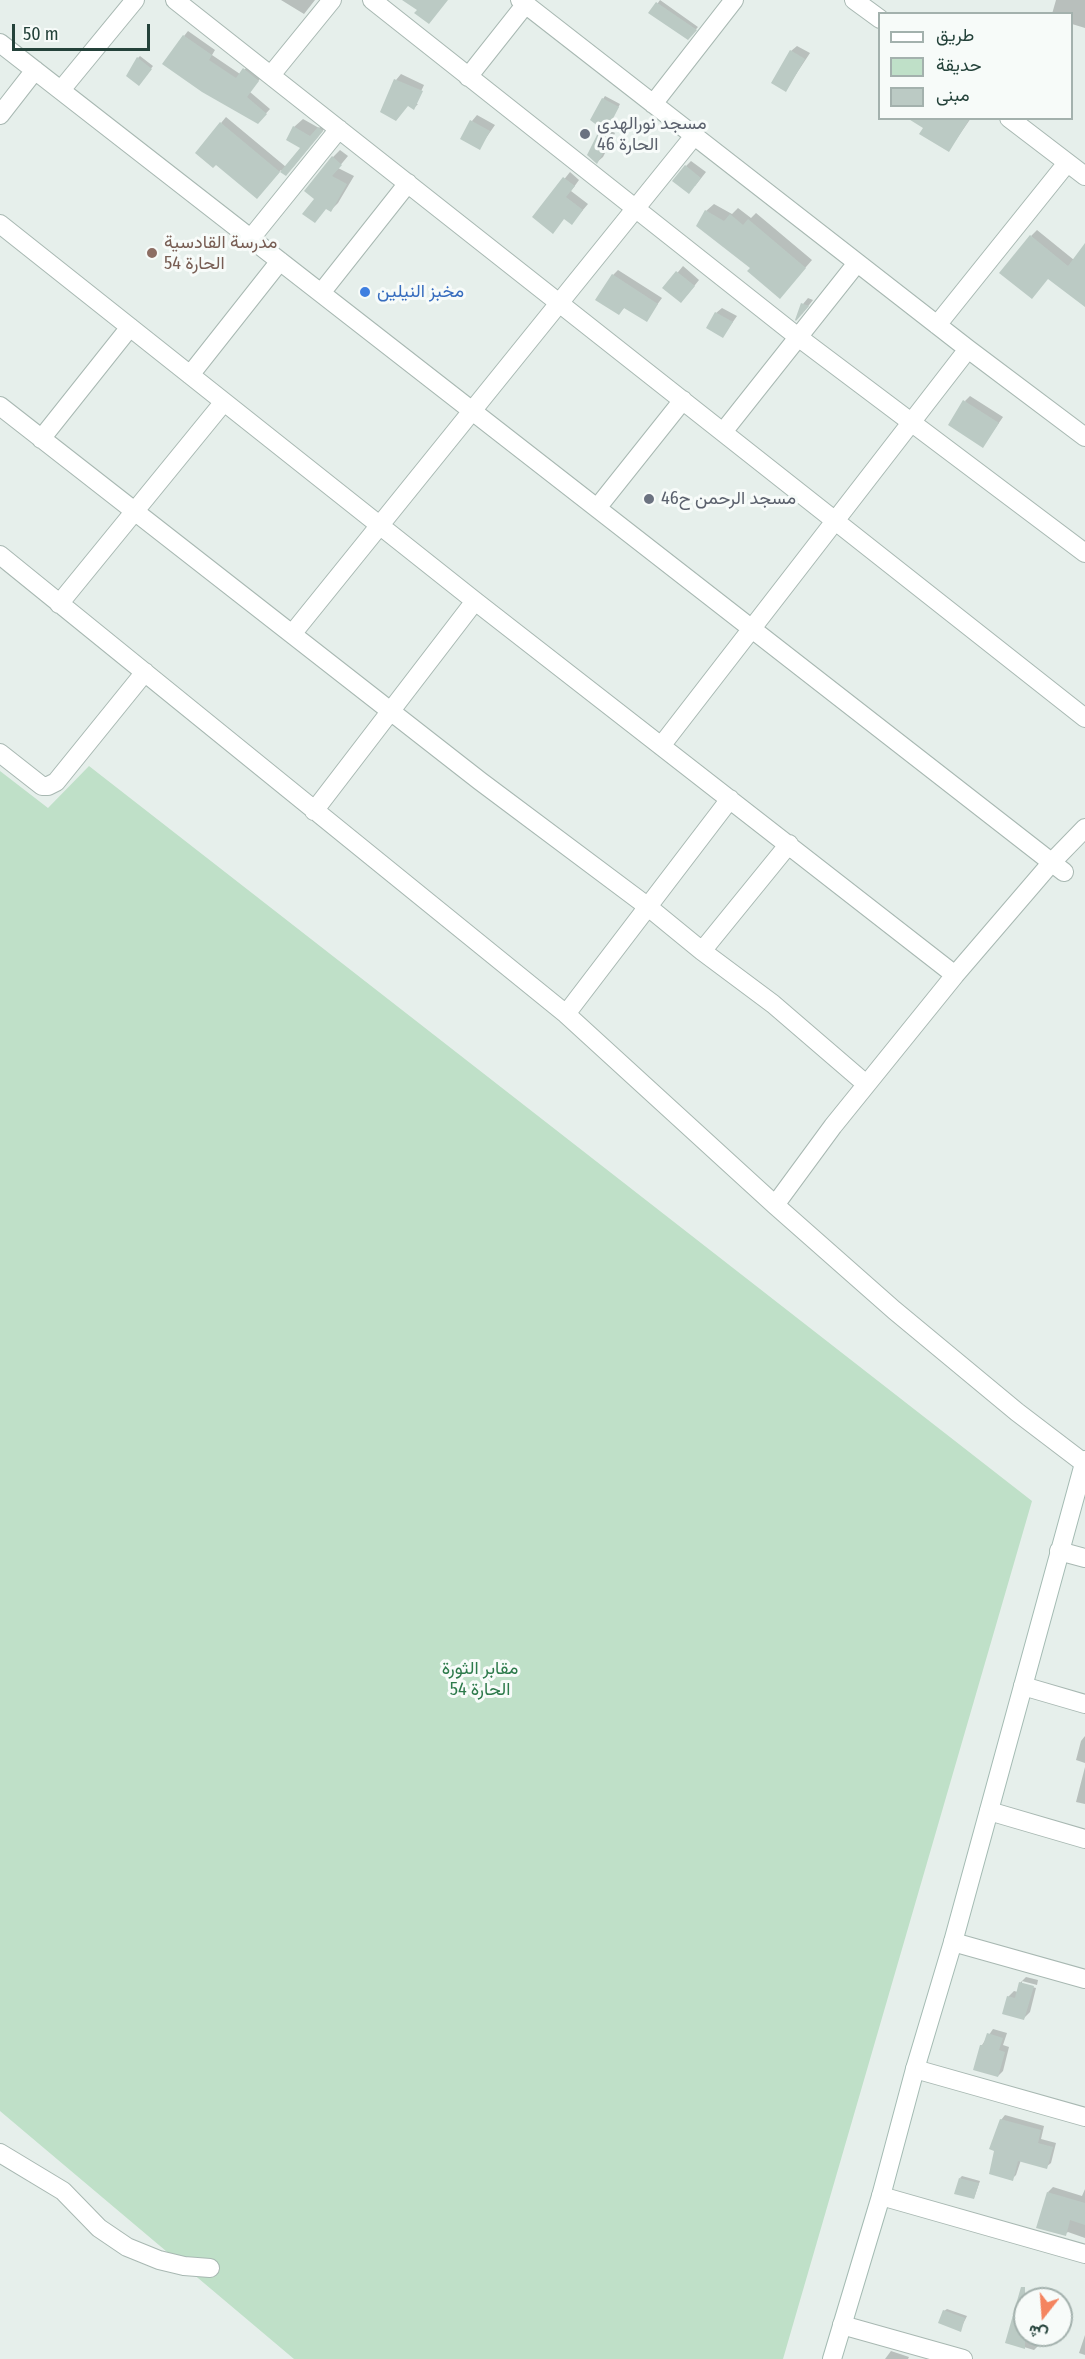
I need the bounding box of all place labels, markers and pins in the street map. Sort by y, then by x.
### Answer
place label: مسجد نورالهدى الحارة 46 [597,113,707,156]
marker: مسجد نورالهدى الحارة 46 [578,127,592,141]
place label: مدرسة القادسية الحارة 54 [164,232,277,274]
marker: مدرسة القادسية الحارة 54 [145,246,159,260]
place label: مخبز النيلين [377,281,464,303]
marker: مخبز النيلين [358,285,372,299]
place label: مسجد الرحمن ح46 [661,488,796,510]
marker: مسجد الرحمن ح46 [642,492,656,506]

